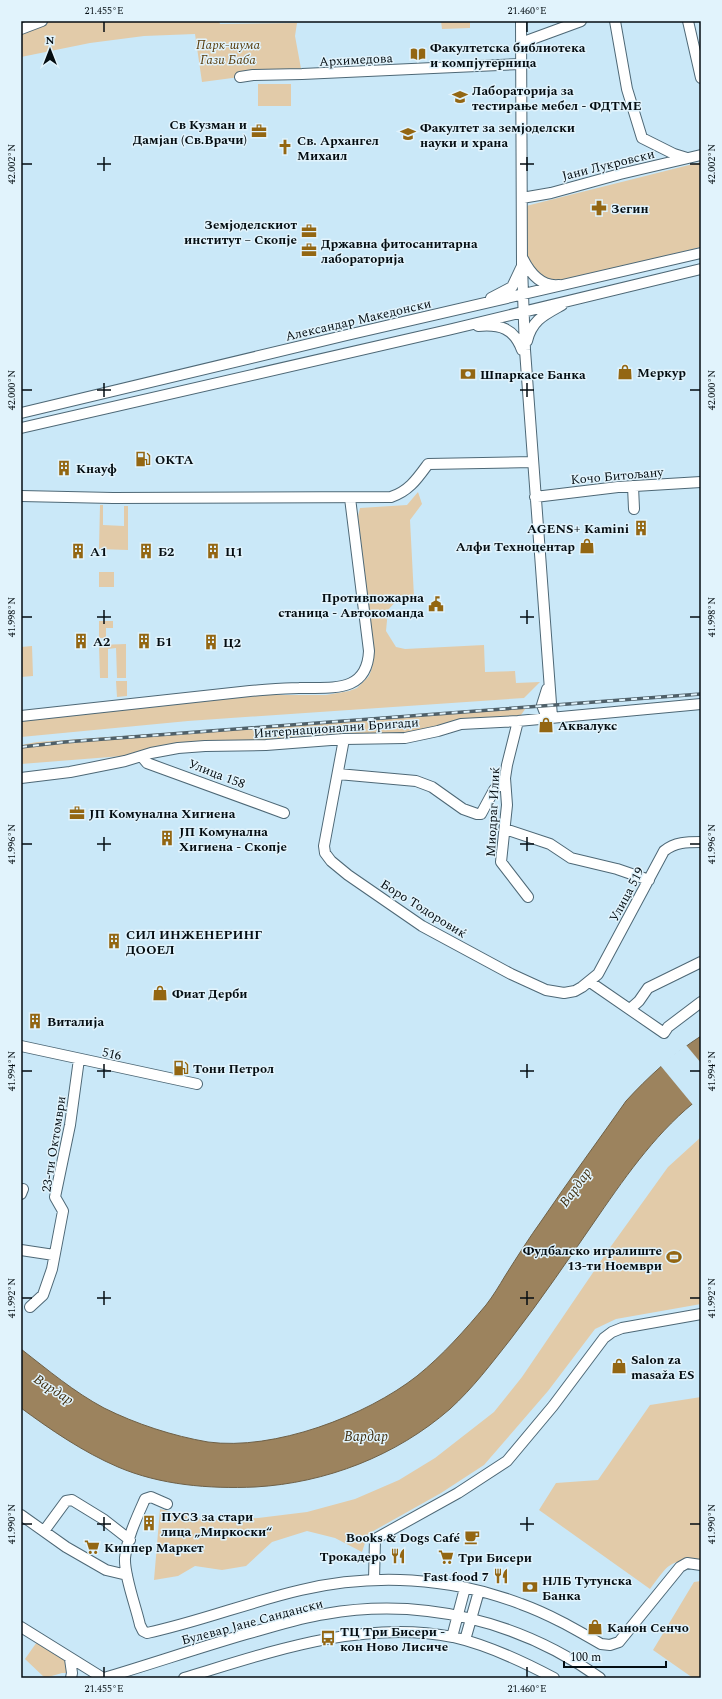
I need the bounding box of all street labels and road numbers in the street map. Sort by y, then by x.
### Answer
street label: Архимедова [319,48,394,72]
street label: Јани Лукровски [560,144,657,186]
street label: Александар Македонски [283,293,433,347]
street label: Кочо Битољану [570,462,665,490]
street label: Интернационални Бригади [253,712,420,744]
street label: Улица 158 [185,754,248,794]
street label: Миодраг Илиќ [481,767,505,858]
street label: Улица 519 [604,863,650,925]
street label: Боро Тодоровиќ [376,874,471,943]
street label: 516 [100,1042,124,1066]
street label: 23-ти Октомври [36,1094,72,1194]
street label: Булевар Јане Сандански [179,1593,326,1651]

